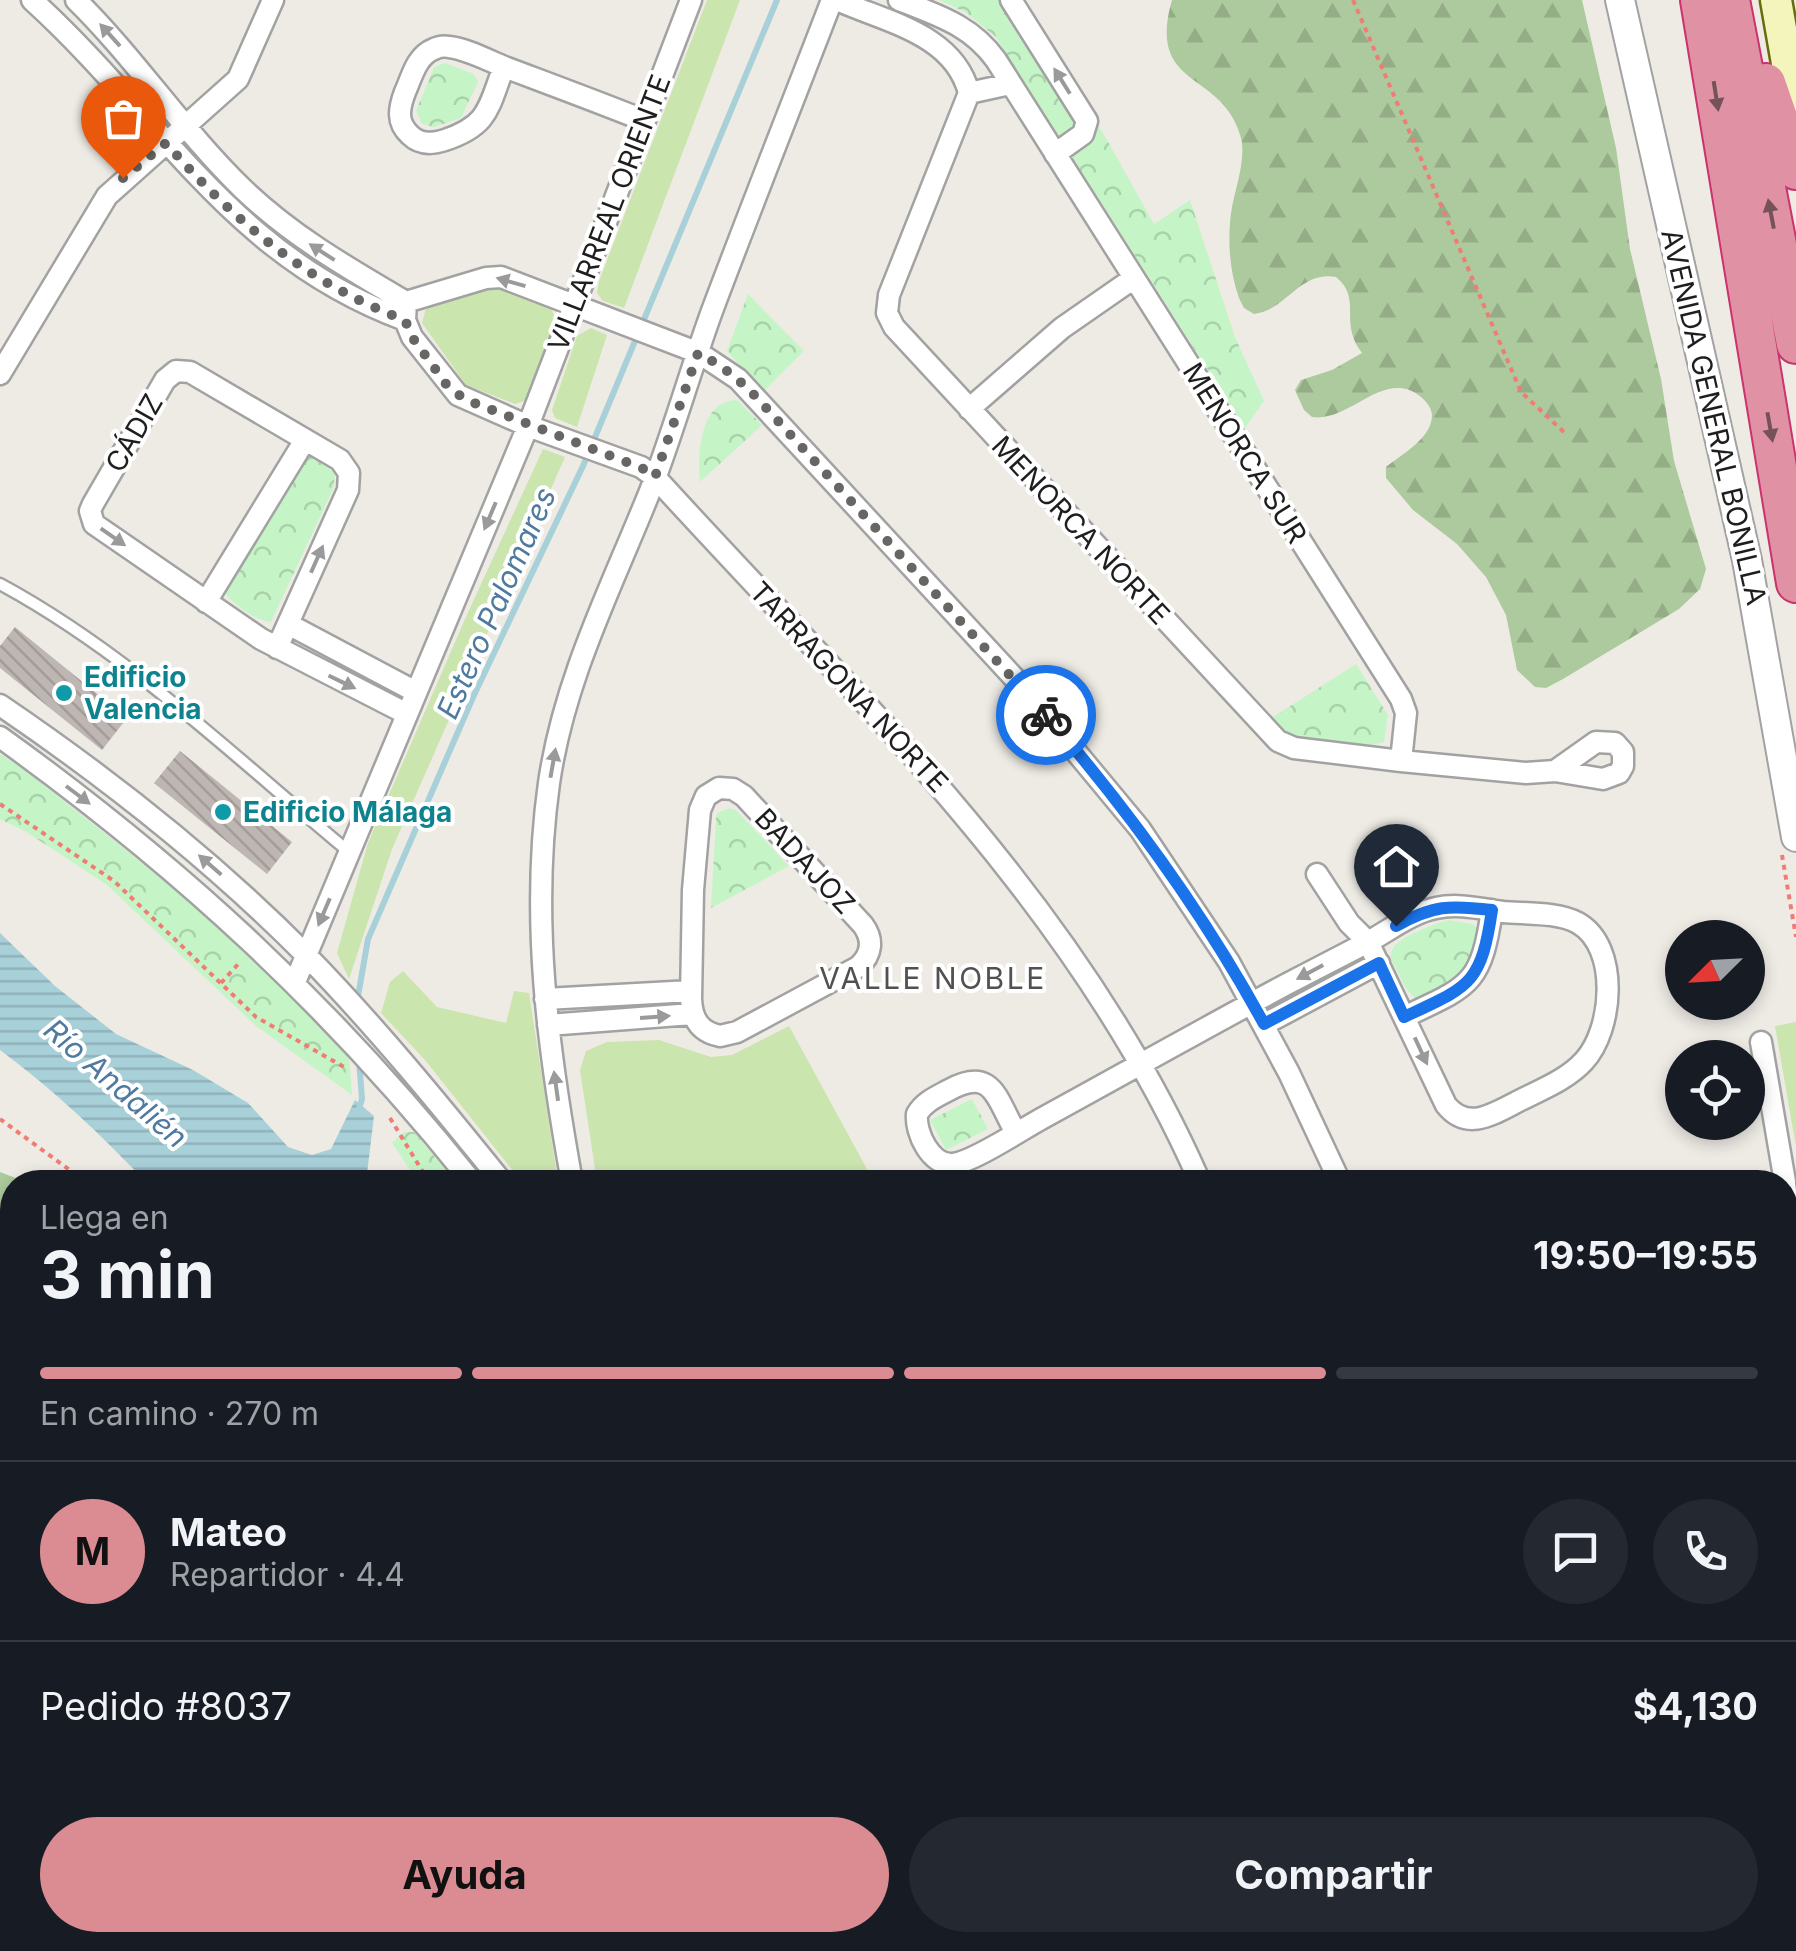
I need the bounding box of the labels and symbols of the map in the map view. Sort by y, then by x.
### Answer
one-way arrow [99,23,122,47]
one-way arrow [1054,67,1071,95]
street label: VILLARREAL ORIENTE [541,70,677,356]
pin [81,76,166,179]
one-way arrow [1708,81,1724,113]
one-way arrow [1763,198,1779,229]
street label: AVENIDA GENERAL BONILLA [1654,226,1774,608]
one-way arrow [309,244,336,262]
one-way arrow [495,274,525,289]
street label: MENORCA SUR [1176,356,1314,550]
street label: CÁDIZ [97,387,170,478]
one-way arrow [1763,412,1778,444]
street label: MENORCA NORTE [985,429,1177,631]
water label: Estero Palomares [429,482,563,724]
one-way arrow [482,501,498,530]
one-way arrow [99,527,126,546]
one-way arrow [309,544,326,573]
street label: TARRAGONA NORTE [743,575,955,799]
place label: Edificio Valencia [84,660,202,726]
courier [996,665,1096,765]
one-way arrow [328,673,357,690]
marker: Edificio Valencia [53,682,75,704]
one-way arrow [546,747,561,778]
one-way arrow [65,785,91,805]
place label: Edificio Málaga [243,795,452,829]
marker: Edificio Málaga [212,801,234,823]
street label: BADAJOZ [748,801,862,921]
pin [1354,824,1439,927]
one-way arrow [197,854,222,876]
one-way arrow [316,897,332,927]
north arrow [1665,920,1765,1020]
district label: VALLE NOBLE [819,960,1047,996]
one-way arrow [1295,964,1324,981]
one-way arrow [640,1008,671,1024]
water label: Río Andalién [37,1011,195,1155]
one-way arrow [1412,1037,1429,1066]
one-way arrow [547,1070,563,1102]

